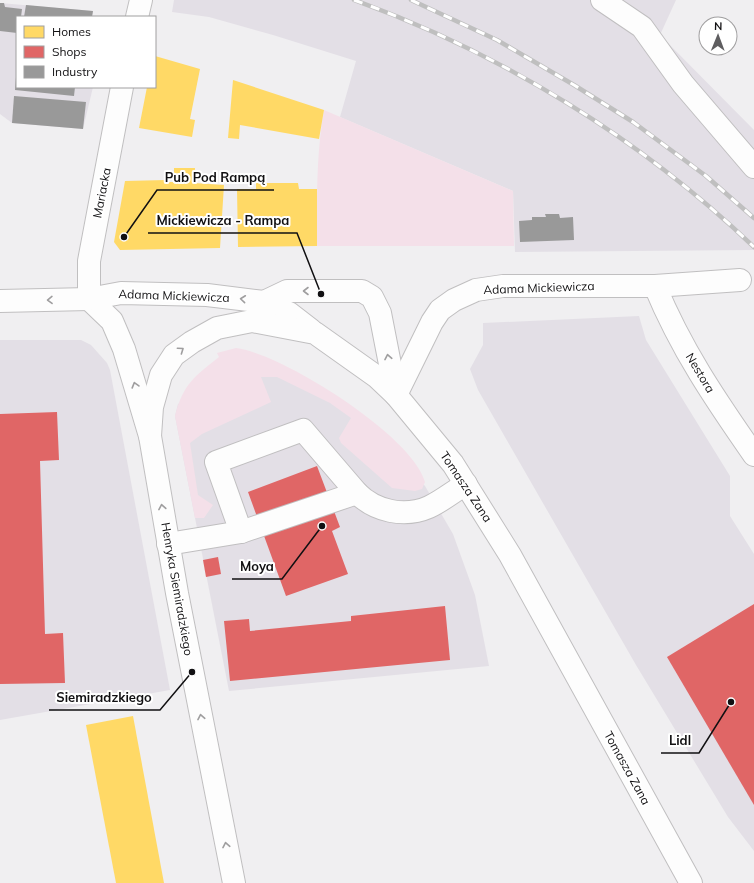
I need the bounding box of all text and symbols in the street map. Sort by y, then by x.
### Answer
legend [16,16,156,88]
north arrow [698,16,738,56]
text: N [714,19,722,33]
text: Homes [52,24,91,39]
text: Shops [52,44,87,59]
text: Industry [52,64,98,79]
callout: Pub Pod Rampą [157,165,274,190]
street label: Mariacka [89,166,114,219]
text: Pub Pod Rampą [165,169,265,185]
callout: Mickiewicza - Rampa [148,208,297,233]
text: Mickiewicza - Rampa [157,212,289,228]
street label: Adama Mickiewicza [483,278,595,297]
street label: Adama Mickiewicza [118,286,230,305]
one-way arrow [303,287,309,295]
one-way arrow [240,295,246,304]
one-way arrow [47,296,53,304]
one-way arrow [177,347,184,355]
street label: Nestora [683,350,718,395]
one-way arrow [385,354,393,360]
one-way arrow [131,382,140,389]
street label: Tomasza Zana [437,449,495,525]
one-way arrow [158,504,167,510]
street label: Henryka Siemiradzkiego [158,521,197,657]
callout: Moya [232,554,282,579]
text: Moya [240,558,274,575]
callout: Siemiradzkiego [49,685,160,710]
text: Siemiradzkiego [56,689,152,705]
one-way arrow [197,714,205,720]
street label: Tomasza Zana [601,728,654,807]
callout: Lidl [661,728,699,753]
text: Lidl [669,732,691,748]
one-way arrow [223,842,231,848]

